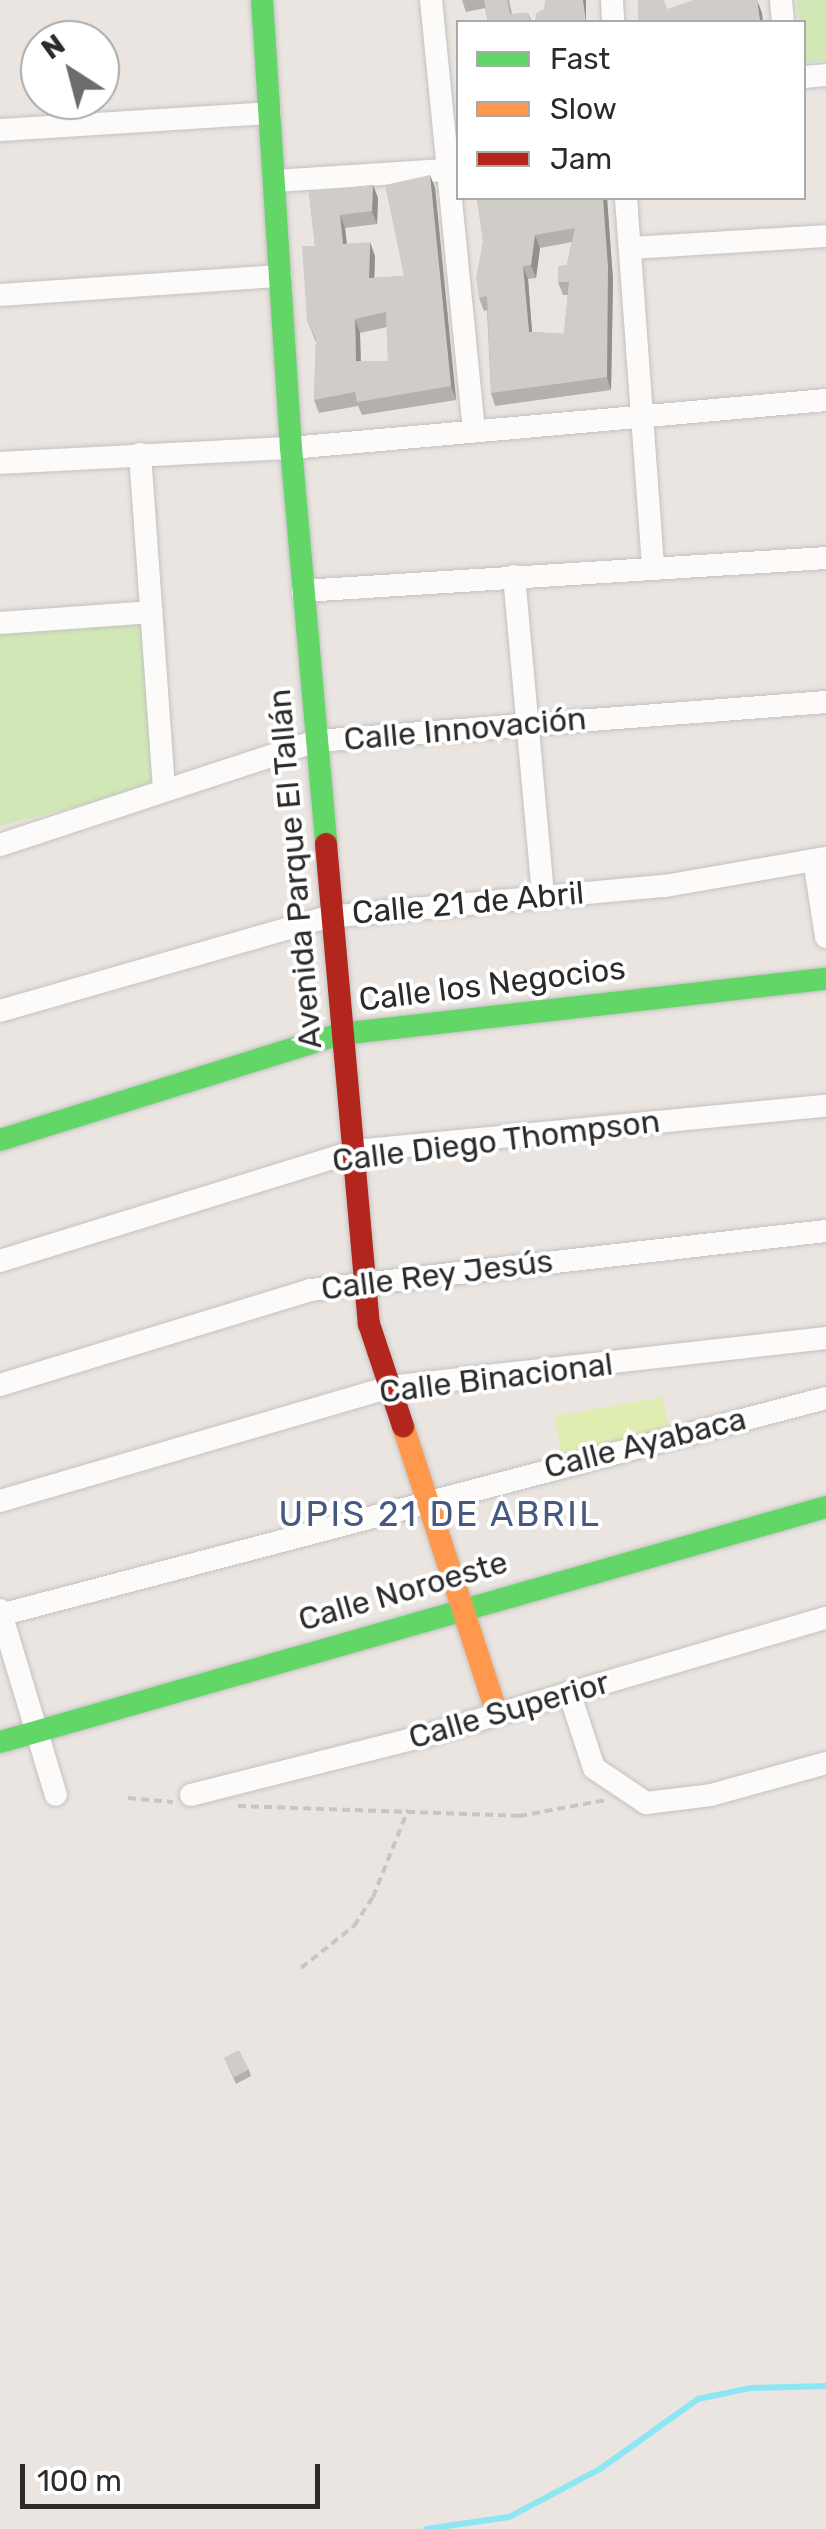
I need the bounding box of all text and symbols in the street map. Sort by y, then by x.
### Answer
north arrow [20,20,120,120]
legend [456,20,806,200]
text: N [35,28,71,66]
text: Fast [550,41,610,77]
text: Slow [550,91,617,127]
text: Jam [550,141,612,177]
street label: Avenida Parque El Tallán [260,687,330,1051]
street label: Calle Innovación [342,699,588,759]
street label: Calle 21 de Abril [350,874,586,932]
street label: Calle los Negocios [357,949,627,1019]
street label: Calle Diego Thompson [330,1102,662,1180]
street label: Calle Rey Jesús [319,1242,555,1308]
street label: Calle Binacional [377,1345,615,1411]
street label: Calle Ayabaca [540,1399,750,1487]
district label: UPIS 21 DE ABRIL [278,1493,602,1535]
street label: Calle Noroeste [294,1543,512,1639]
street label: Calle Superior [404,1663,614,1757]
scale bar [25,2444,325,2506]
text: 100 m [37,2463,122,2499]

